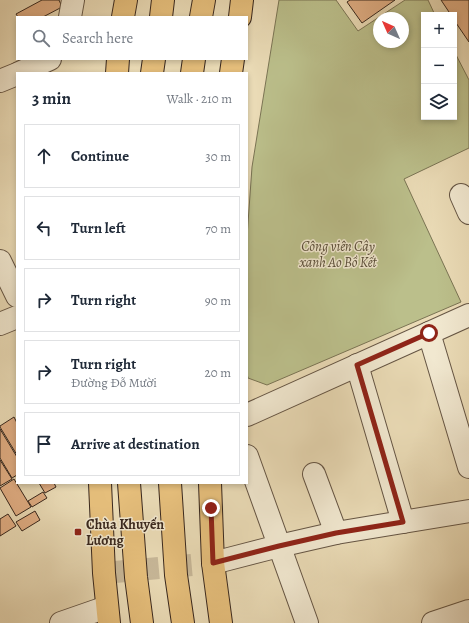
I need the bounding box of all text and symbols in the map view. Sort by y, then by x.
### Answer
north arrow [373,12,409,48]
map controls [421,12,457,120]
button: + [421,12,457,48]
search box [16,16,248,60]
icon: search [30,27,52,49]
text: Search here [62,28,133,48]
button: − [421,48,457,84]
button: layers [421,84,457,120]
text: 3 min [32,87,71,110]
text: Walk · 210 m [167,90,232,107]
icon: ahead [33,145,55,167]
text: Continue [71,146,129,166]
text: 30 m [205,148,231,165]
icon: left [33,217,55,239]
text: Turn left [71,218,126,238]
text: 70 m [205,220,231,237]
park label: Công viên Cây xanh Ao Bồ Kết [298,237,378,272]
icon: right [33,289,55,311]
text: Turn right [71,290,136,310]
text: 90 m [205,292,231,309]
route start [420,324,438,342]
text: Turn right [71,354,136,374]
icon: right [33,361,55,383]
text: 20 m [205,364,231,381]
text: Đường Đỗ Mười [71,374,157,391]
icon: arrive [33,433,55,455]
text: Arrive at destination [71,434,200,454]
route end [202,499,220,517]
place label: Chùa Khuyến Lương [86,515,164,550]
marker: Chùa Khuyến Lương [73,527,83,537]

